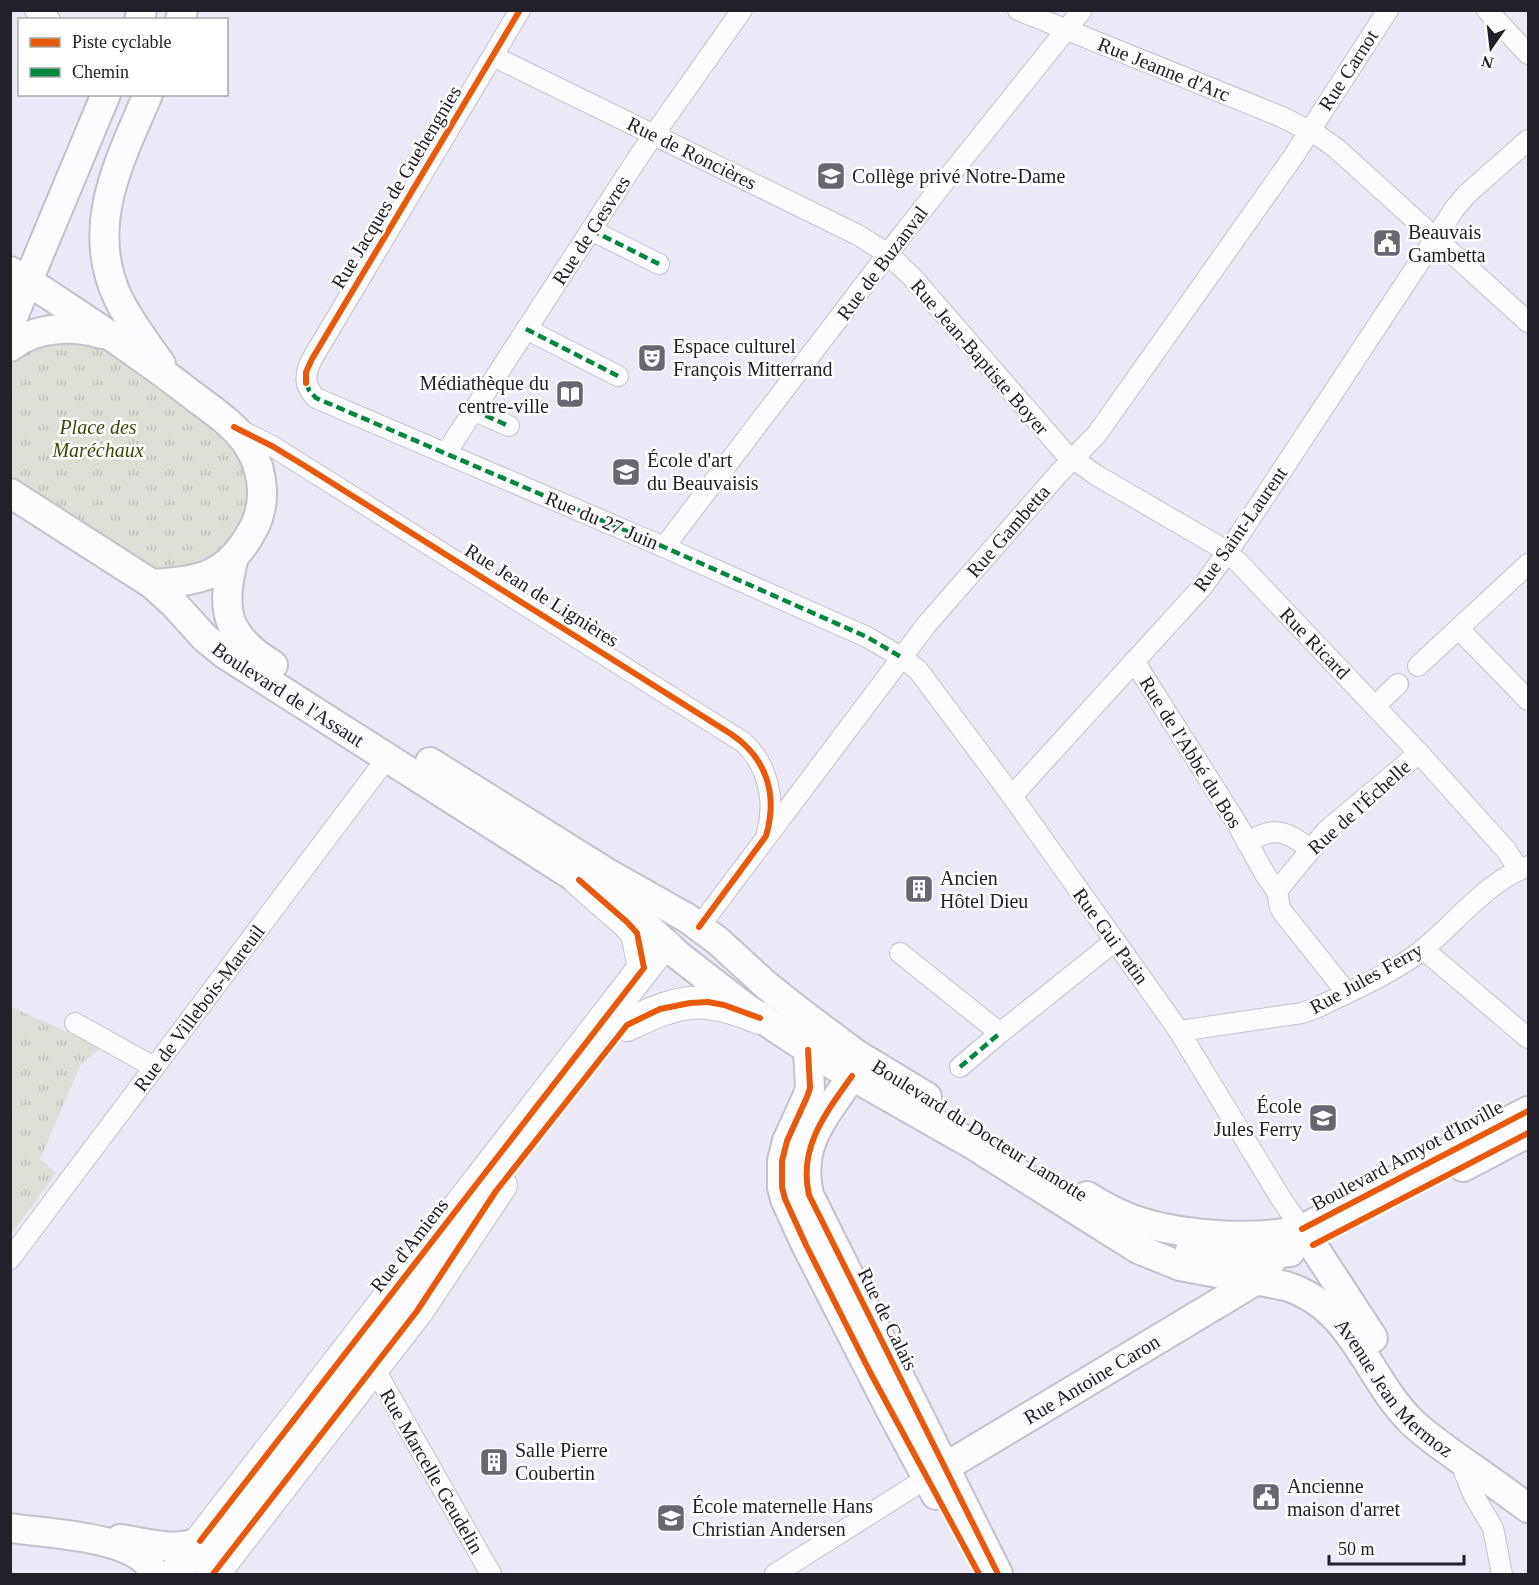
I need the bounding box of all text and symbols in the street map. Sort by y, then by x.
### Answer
legend [18,18,228,96]
north arrow [1461,18,1521,78]
street label: Rue Carnot [1314,25,1382,114]
text: Piste cyclable [72,32,171,52]
street label: Rue Jeanne d'Arc [1095,33,1233,106]
text: N [1479,52,1495,72]
text: Chemin [72,62,129,82]
street label: Rue Jacques de Guehengnies [327,81,466,293]
street label: Rue de Roncières [624,112,760,194]
school or university icon: Collège privé Notre-Dame [815,160,847,192]
place label: Collège privé Notre-Dame [852,165,1065,188]
street label: Rue de Gesvres [548,171,635,289]
street label: Rue de Buzanval [832,201,932,324]
place label: Beauvais Gambetta [1408,221,1486,266]
public building icon: Beauvais Gambetta [1371,227,1403,259]
street label: Rue Jean-Baptiste Boyer [906,275,1054,440]
place label: Espace culturel François Mitterrand [673,335,832,381]
theatre icon: Espace culturel François Mitterrand [636,342,668,374]
place label: Médiathèque du centre-ville [420,372,549,417]
library icon: Médiathèque du centre-ville [554,378,586,410]
park label: Place des Maréchaux [51,416,144,461]
place label: École d'art du Beauvaisis [647,449,759,494]
school or university icon: École d'art du Beauvaisis [610,456,642,488]
street label: Rue Saint-Laurent [1189,462,1291,596]
street label: Rue Gambetta [962,480,1054,582]
street label: Rue du 27 Juin [542,486,662,554]
street label: Rue Jean de Lignières [461,539,623,652]
street label: Rue Ricard [1276,603,1354,683]
street label: Boulevard de l'Assaut [208,637,369,751]
street label: Rue de l'Abbé du Bos [1135,672,1247,832]
street label: Rue de l'Échelle [1303,755,1415,859]
place label: Ancien Hôtel Dieu [940,867,1028,912]
building icon: Ancien Hôtel Dieu [903,873,935,905]
street label: Rue Gui Patin [1069,884,1153,988]
street label: Rue de Villebois-Mareuil [129,920,269,1096]
street label: Rue Jules Ferry [1306,938,1427,1019]
street label: Boulevard du Docteur Lamotte [868,1055,1092,1205]
place label: École Jules Ferry [1214,1095,1302,1141]
street label: Boulevard Amyot d'Inville [1308,1095,1507,1216]
school or university icon: École Jules Ferry [1307,1102,1339,1134]
street label: Rue d'Amiens [366,1194,453,1296]
street label: Rue de Calais [854,1264,922,1374]
street label: Avenue Jean Mermoz [1331,1314,1457,1462]
street label: Rue Antoine Caron [1020,1330,1163,1428]
street label: Rue Marcelle Geudelin [376,1385,488,1557]
place label: Salle Pierre Coubertin [515,1439,608,1484]
building icon: Salle Pierre Coubertin [478,1446,510,1478]
place label: Ancienne maison d'arret [1287,1475,1400,1520]
public building icon: Ancienne maison d'arret [1250,1481,1282,1513]
place label: École maternelle Hans Christian Andersen [692,1495,873,1540]
school or university icon: École maternelle Hans Christian Andersen [655,1502,687,1534]
scale bar [1329,1528,1464,1566]
text: 50 m [1338,1539,1375,1559]

